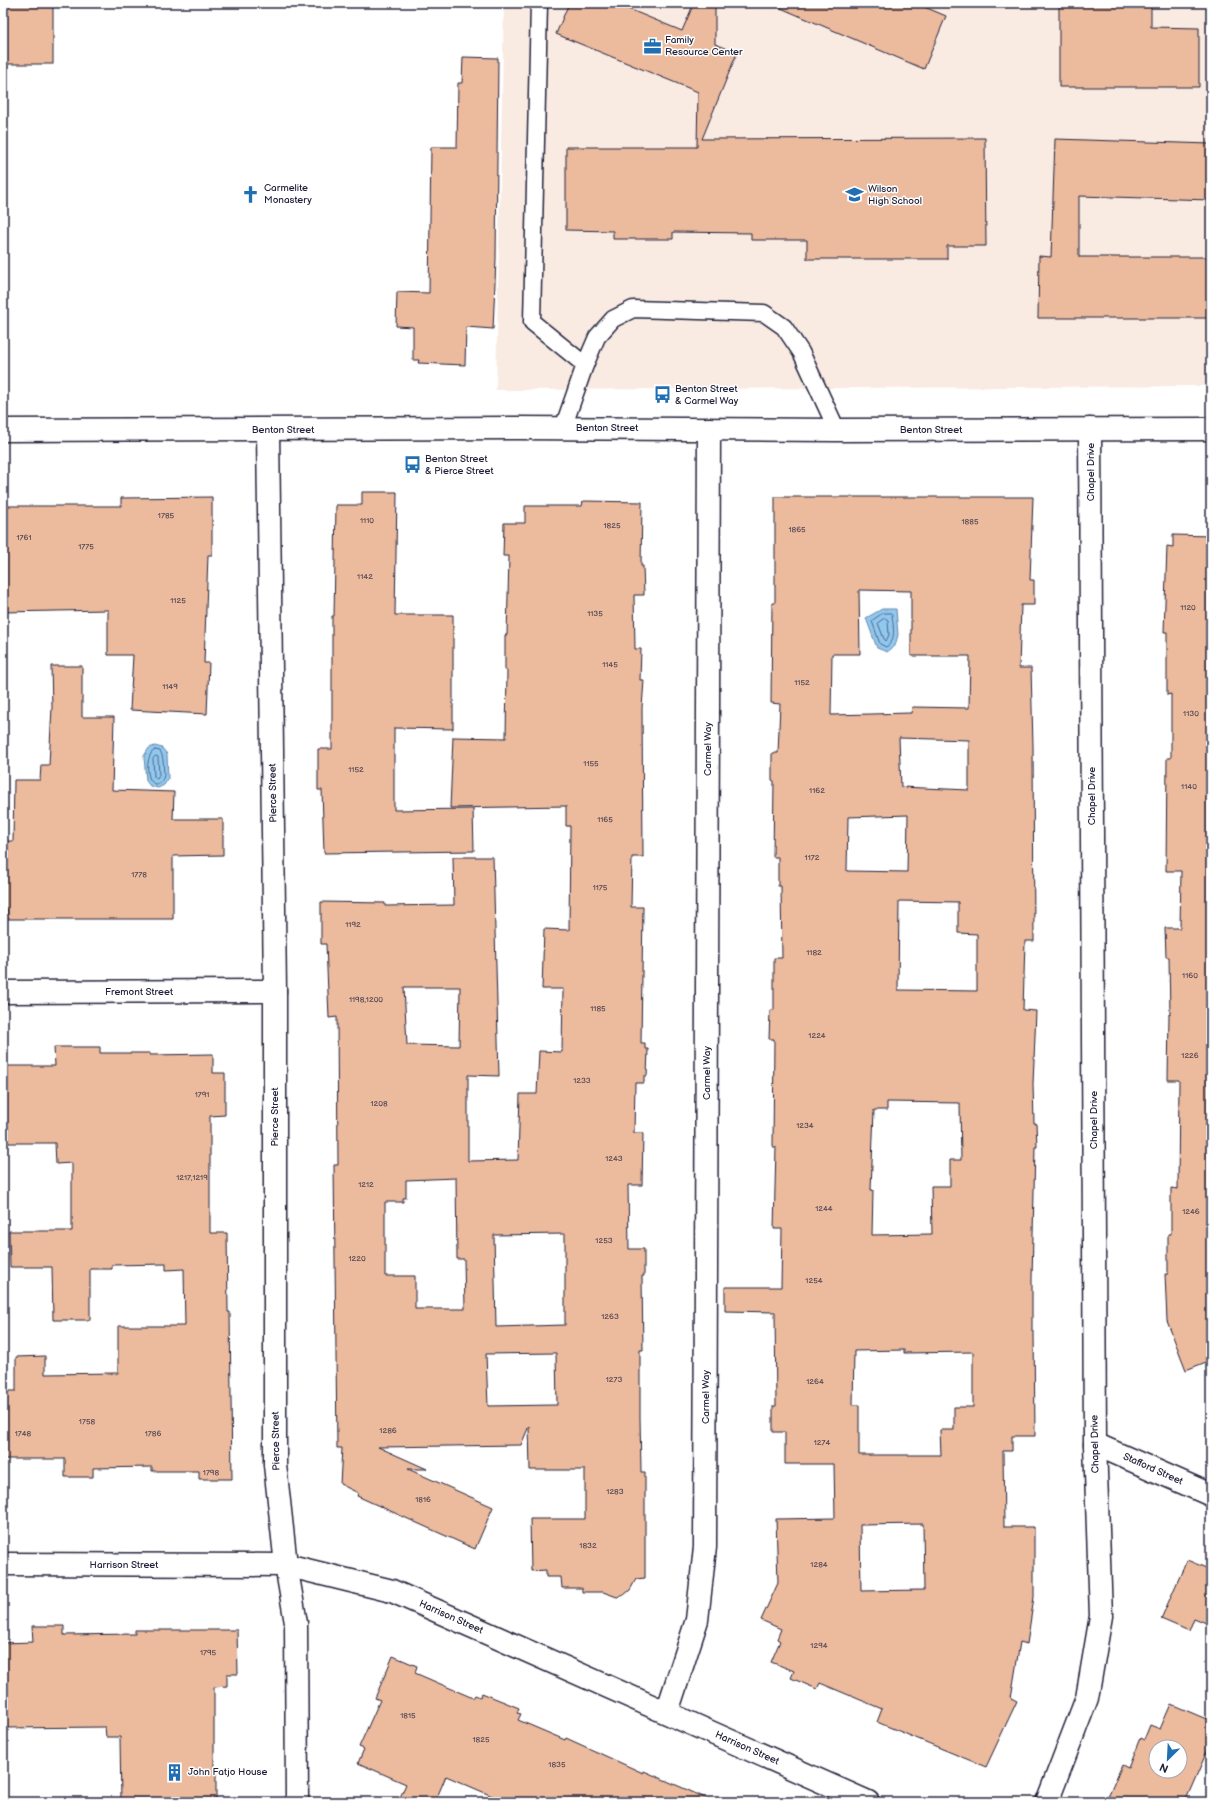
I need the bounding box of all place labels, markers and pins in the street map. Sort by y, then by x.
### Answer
place label: Family Resource Center [665,34,743,58]
office icon: Family Resource Center [642,36,662,56]
place label: Carmelite Monastery [264,182,312,206]
place label: Wilson High School [868,183,922,207]
church icon: Carmelite Monastery [241,184,261,204]
school or university icon: Wilson High School [845,185,865,205]
place label: Benton Street & Carmel Way [675,383,739,407]
bus stop icon: Benton Street & Carmel Way [652,385,672,405]
place label: Benton Street & Pierce Street [425,453,494,477]
bus stop icon: Benton Street & Pierce Street [402,455,422,475]
building icon: John Fatjo House [165,1762,185,1782]
place label: John Fatjo House [188,1766,268,1778]

